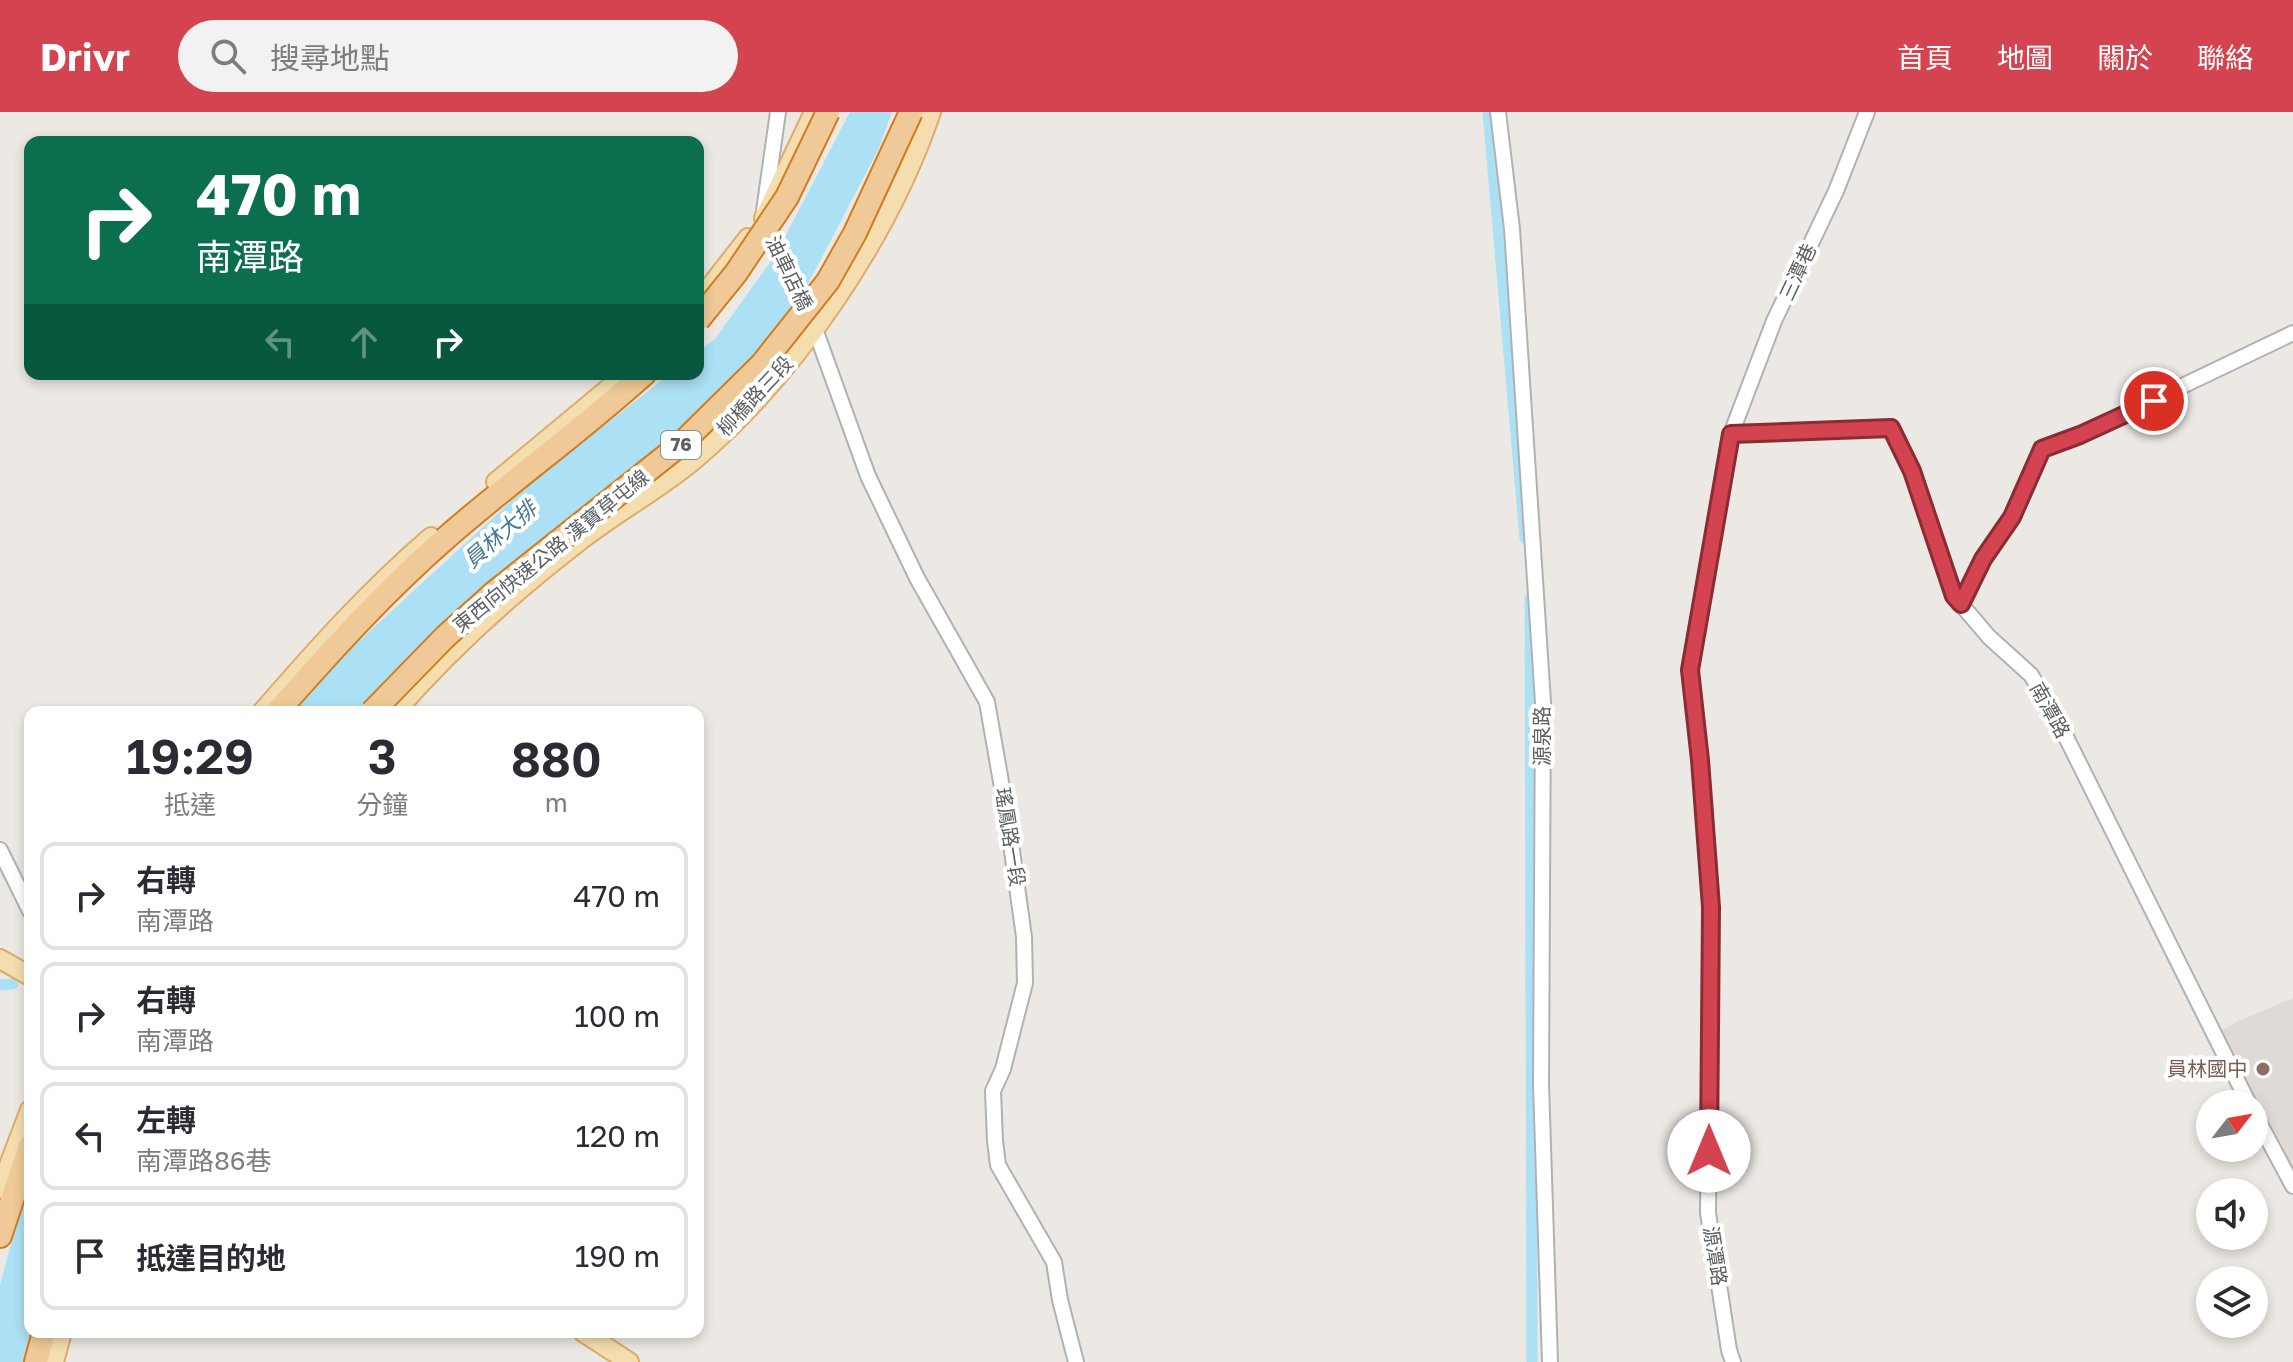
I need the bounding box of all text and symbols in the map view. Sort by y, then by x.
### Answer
search box [178,20,738,92]
text: Drivr [40,34,130,79]
icon: search [206,34,250,78]
text: 搜尋地點 [270,40,390,76]
text: 首頁 [1897,41,1953,74]
text: 地圖 [1997,41,2053,74]
text: 關於 [2097,41,2153,74]
text: 聯絡 [2197,41,2253,74]
text: 470 m [196,160,361,227]
icon: right [64,168,168,272]
street label: 油車店橋 [762,231,818,314]
text: 南潭路 [196,235,304,278]
street label: 三潭巷 [1774,239,1821,304]
icon: left [258,320,302,364]
icon: ahead [342,320,386,364]
icon: right [426,320,470,364]
street label: 柳橋路三段 [711,351,797,440]
pin [2120,367,2188,435]
icon: arrive [2132,379,2176,423]
road number: 76 [661,431,701,459]
street label: 東西向快速公路 漢寶草屯線 [448,464,653,637]
water label: 員林大排 [458,493,544,573]
street label: 南潭路 [2026,677,2076,742]
street label: 源泉路 [1529,706,1553,766]
text: 19:29 [126,727,254,785]
text: 3 [368,727,397,785]
text: 880 [511,730,602,788]
street label: 瑤鳳路一段 [991,786,1031,888]
text: m [545,787,568,818]
text: 抵達 [164,789,216,820]
text: 分鐘 [356,789,408,820]
text: 右轉 [136,862,196,898]
icon: right [68,874,112,918]
text: 470 m [573,878,660,914]
text: 南潭路 [136,905,214,936]
text: 右轉 [136,982,196,1018]
icon: right [68,994,112,1038]
text: 100 m [574,998,660,1034]
text: 南潭路 [136,1025,214,1056]
place label: 員林國中 [2167,1056,2247,1080]
marker: 員林國中 [2254,1060,2272,1078]
north arrow [2196,1090,2268,1162]
map controls [2196,1090,2268,1338]
text: 左轉 [136,1102,196,1138]
position arrow [1667,1109,1751,1193]
icon: left [68,1114,112,1158]
text: 120 m [575,1118,660,1154]
text: 南潭路86巷 [136,1145,272,1176]
button: sound [2196,1178,2268,1250]
street label: 源潭路 [1699,1224,1733,1287]
icon: arrive [68,1234,112,1278]
text: 190 m [575,1238,660,1274]
text: 抵達目的地 [136,1240,286,1276]
button: layers [2196,1266,2268,1338]

